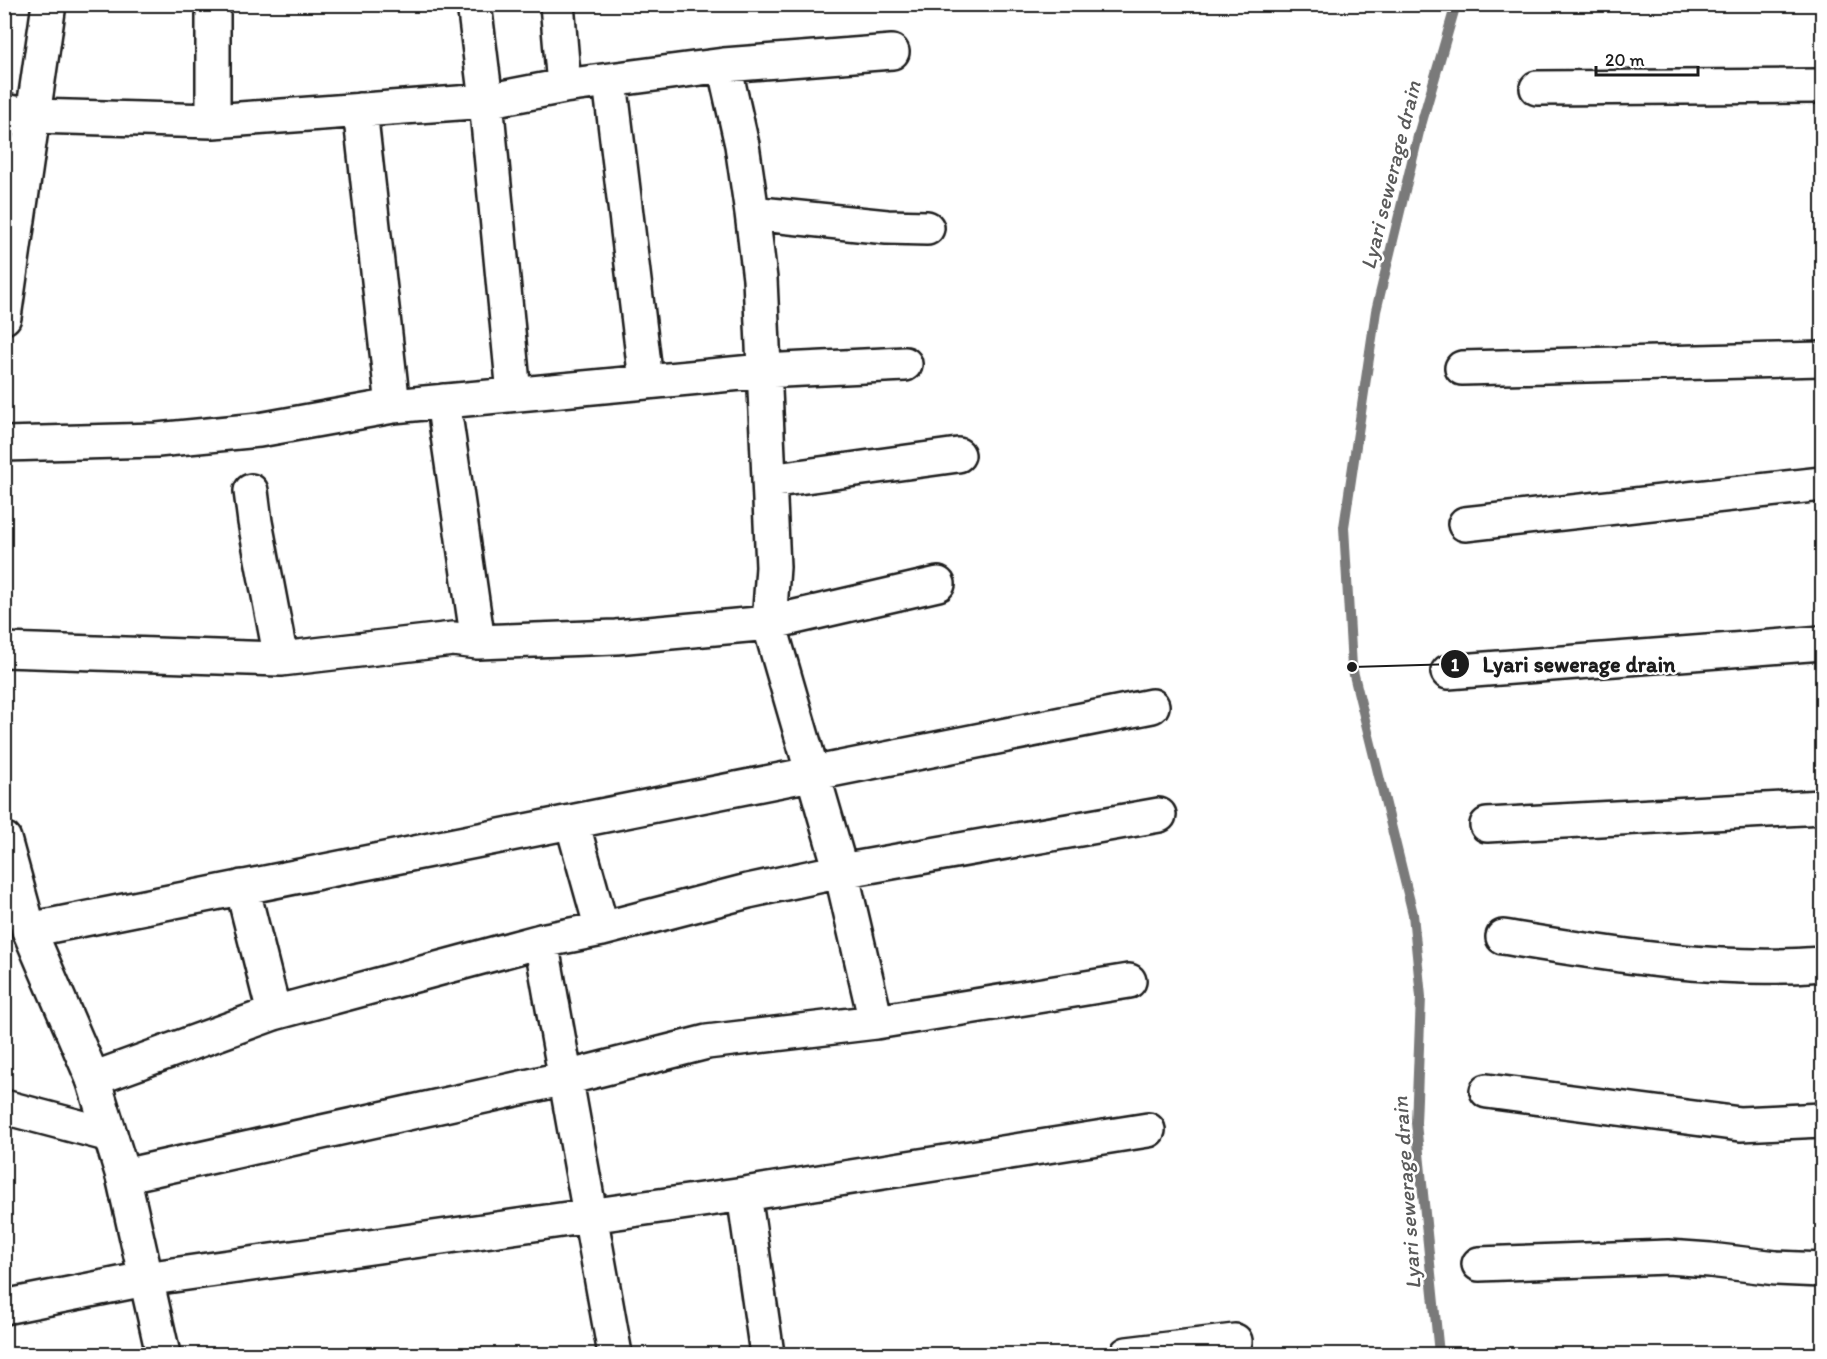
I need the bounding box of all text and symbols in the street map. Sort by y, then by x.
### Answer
scale bar [1596,39,1698,77]
text: 20 m [1605,49,1645,71]
water label: Lyari sewerage drain [1354,78,1427,272]
callout: Lyari sewerage drain [1440,644,1688,684]
text: Lyari sewerage drain [1482,651,1676,678]
text: 1 [1451,654,1460,676]
water label: Lyari sewerage drain [1386,1095,1427,1290]

